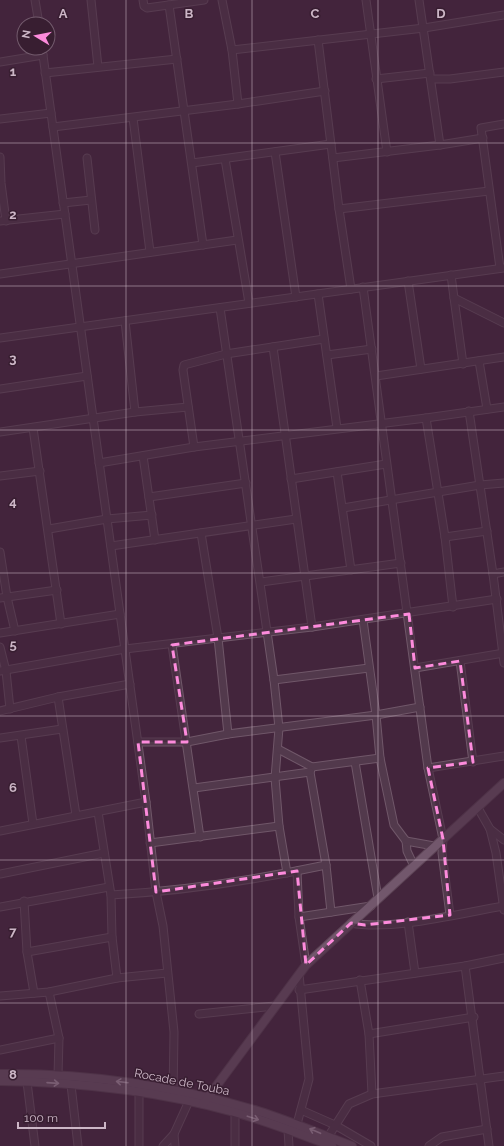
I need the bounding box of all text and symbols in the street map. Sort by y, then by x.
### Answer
text: A [59,6,68,21]
text: B [185,6,194,21]
text: C [311,6,320,21]
text: D [436,6,446,21]
north arrow [16,16,56,56]
text: N [20,29,34,40]
text: 1 [10,64,17,79]
text: 2 [9,207,17,222]
text: 3 [9,351,17,366]
text: 4 [9,494,17,509]
text: 5 [9,637,17,652]
text: 6 [9,780,17,795]
text: 7 [9,924,17,939]
street label: Rocade de Touba [133,1066,231,1098]
text: 8 [9,1067,17,1082]
one-way arrow [116,1079,129,1086]
one-way arrow [46,1080,59,1087]
scale bar [18,1104,105,1130]
text: 100 m [24,1111,58,1125]
one-way arrow [247,1115,260,1122]
one-way arrow [310,1127,322,1135]

